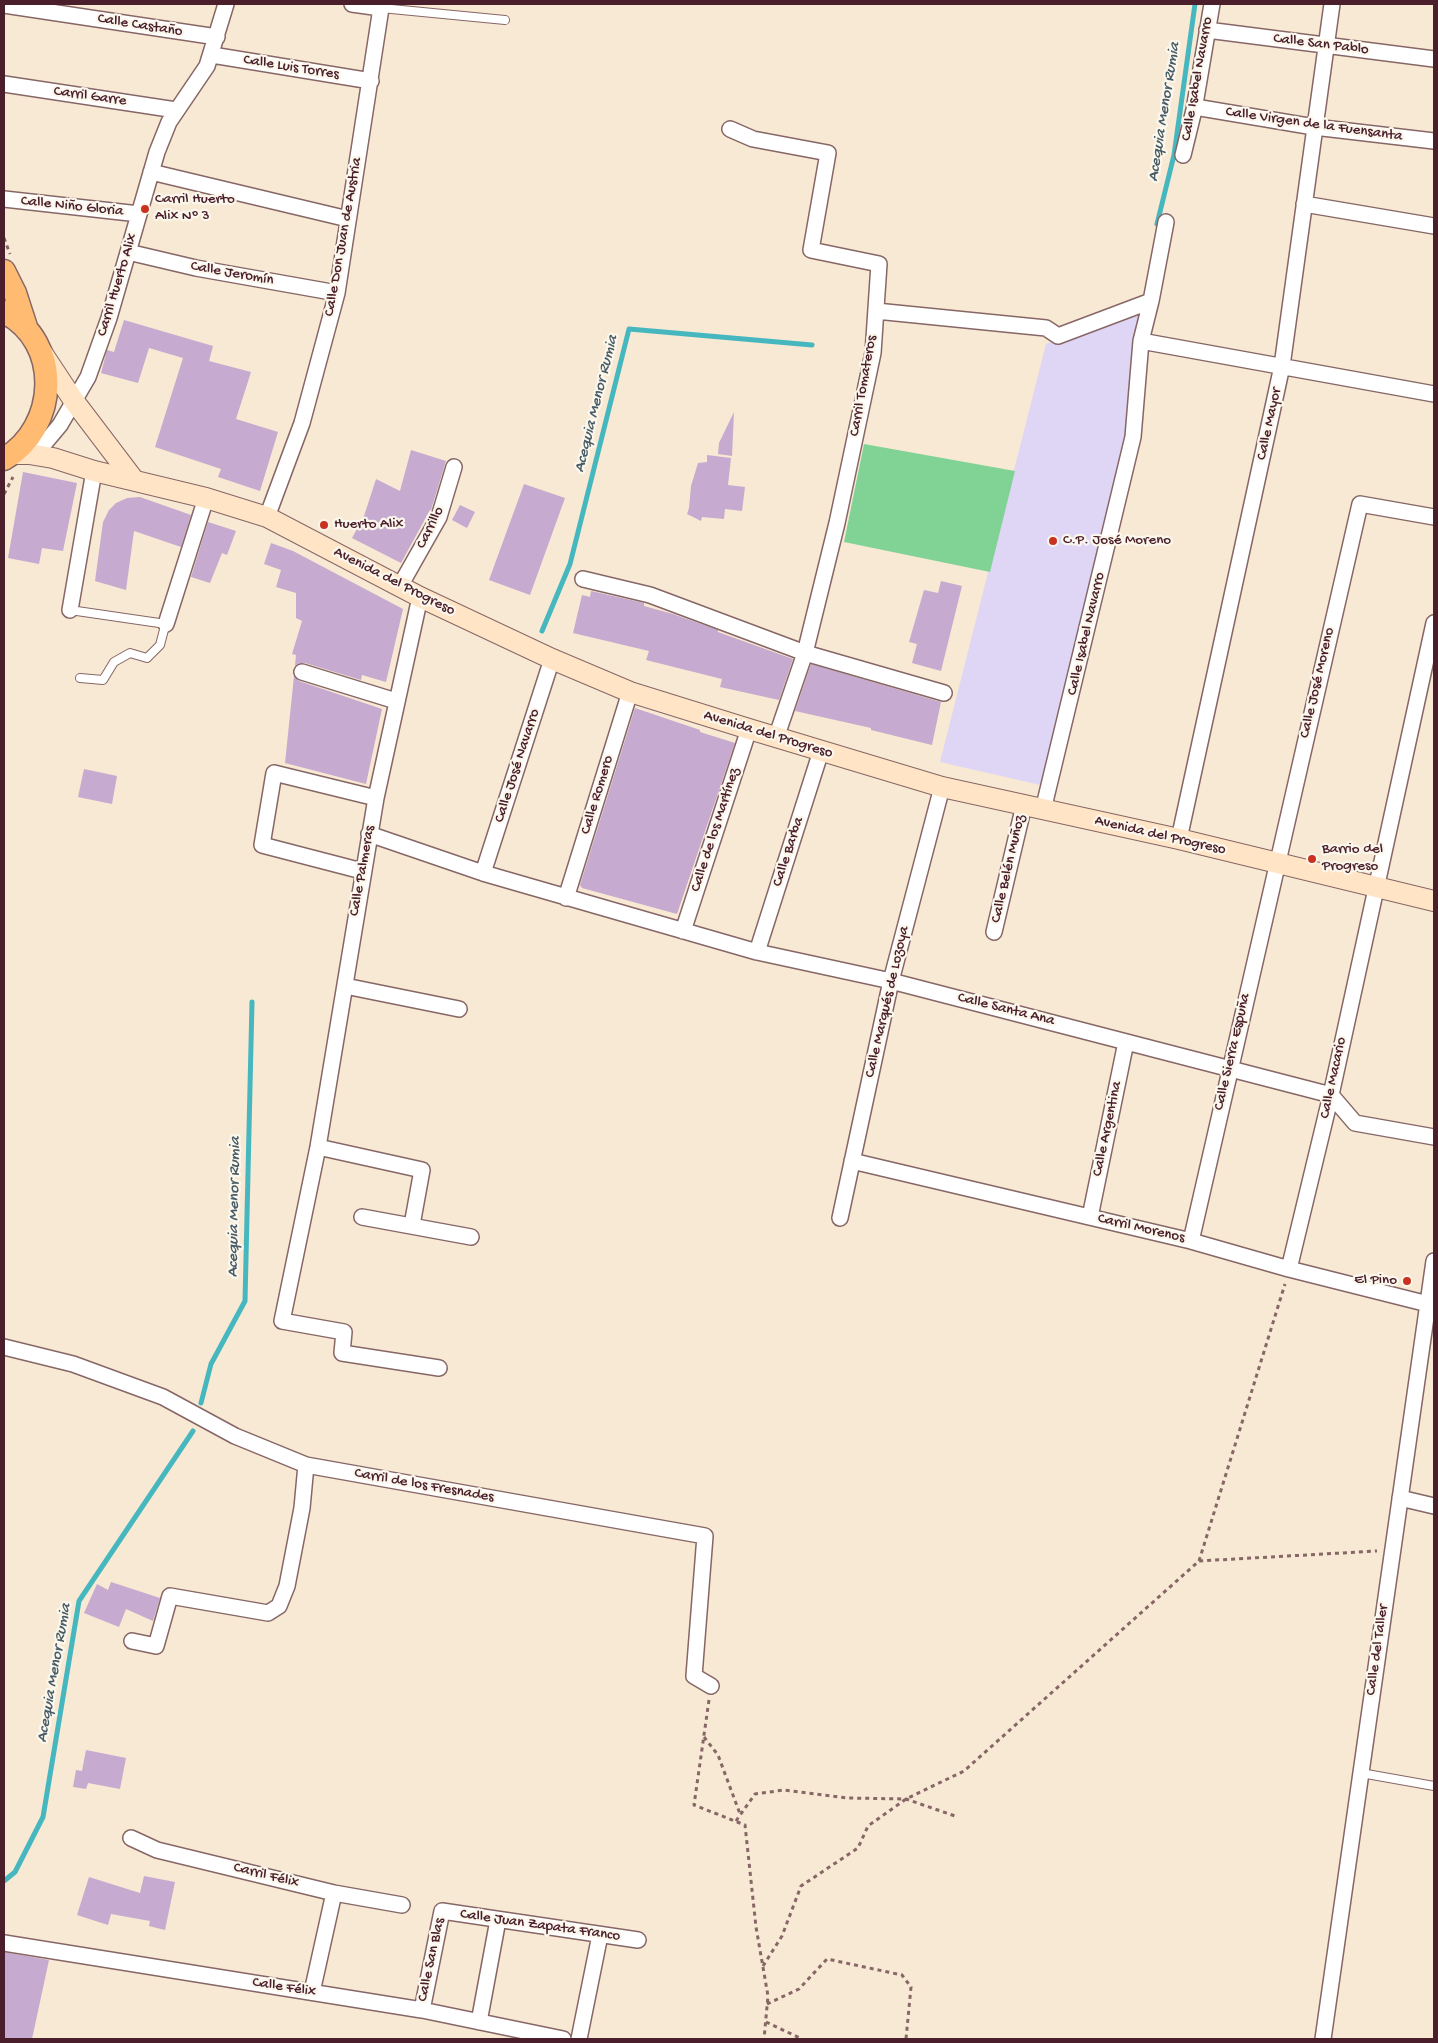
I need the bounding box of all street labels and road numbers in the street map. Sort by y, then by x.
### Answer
street label: Calle Castaño [96,10,184,42]
street label: Calle Isabel Navarro [1178,15,1218,143]
street label: Calle San Pablo [1272,30,1370,60]
street label: Calle Luis Torres [242,52,340,84]
street label: Carril Garre [52,83,128,111]
street label: Calle Virgen de la Fuensanta [1224,104,1404,146]
street label: Calle Don Juan de Austria [321,156,367,318]
street label: Calle Niño Gloria [20,193,124,221]
street label: Carril Huerto Alix [94,231,142,339]
street label: Calle Jeromín [189,258,275,290]
street label: Carril Tomateros [846,334,882,438]
street label: Calle Mayor [1254,386,1286,462]
street label: Carrillo [413,504,449,552]
street label: Avenida del Progreso [330,544,458,620]
street label: Calle Isabel Navarro [1064,571,1110,697]
street label: Calle José Moreno [1297,626,1339,740]
street label: Calle José Navarro [491,707,545,825]
street label: Avenida del Progreso [701,707,835,763]
street label: Calle Romero [577,753,619,837]
street label: Calle de los Martínez [687,766,745,894]
street label: Avenida del Progreso [1093,812,1227,860]
street label: Calle Belén Muñoz [988,813,1030,925]
street label: Calle Barba [769,815,809,889]
street label: Calle Palmeras [346,824,380,918]
street label: Calle Marqués de Lozoya [862,925,914,1079]
street label: Calle Santa Ana [956,989,1056,1031]
street label: Calle Sierra Espuña [1211,992,1255,1112]
street label: Calle Macario [1317,1036,1351,1120]
street label: Calle Argentina [1089,1080,1127,1178]
street label: Carril Morenos [1096,1210,1186,1248]
street label: Carril de los Fresnades [353,1465,495,1507]
street label: Calle del Taller [1363,1603,1393,1697]
street label: Carril Félix [231,1859,301,1893]
street label: Calle Juan Zapata Franco [459,1906,621,1946]
street label: Calle San Blas [414,1916,450,2004]
street label: Calle Félix [251,1974,317,2002]

